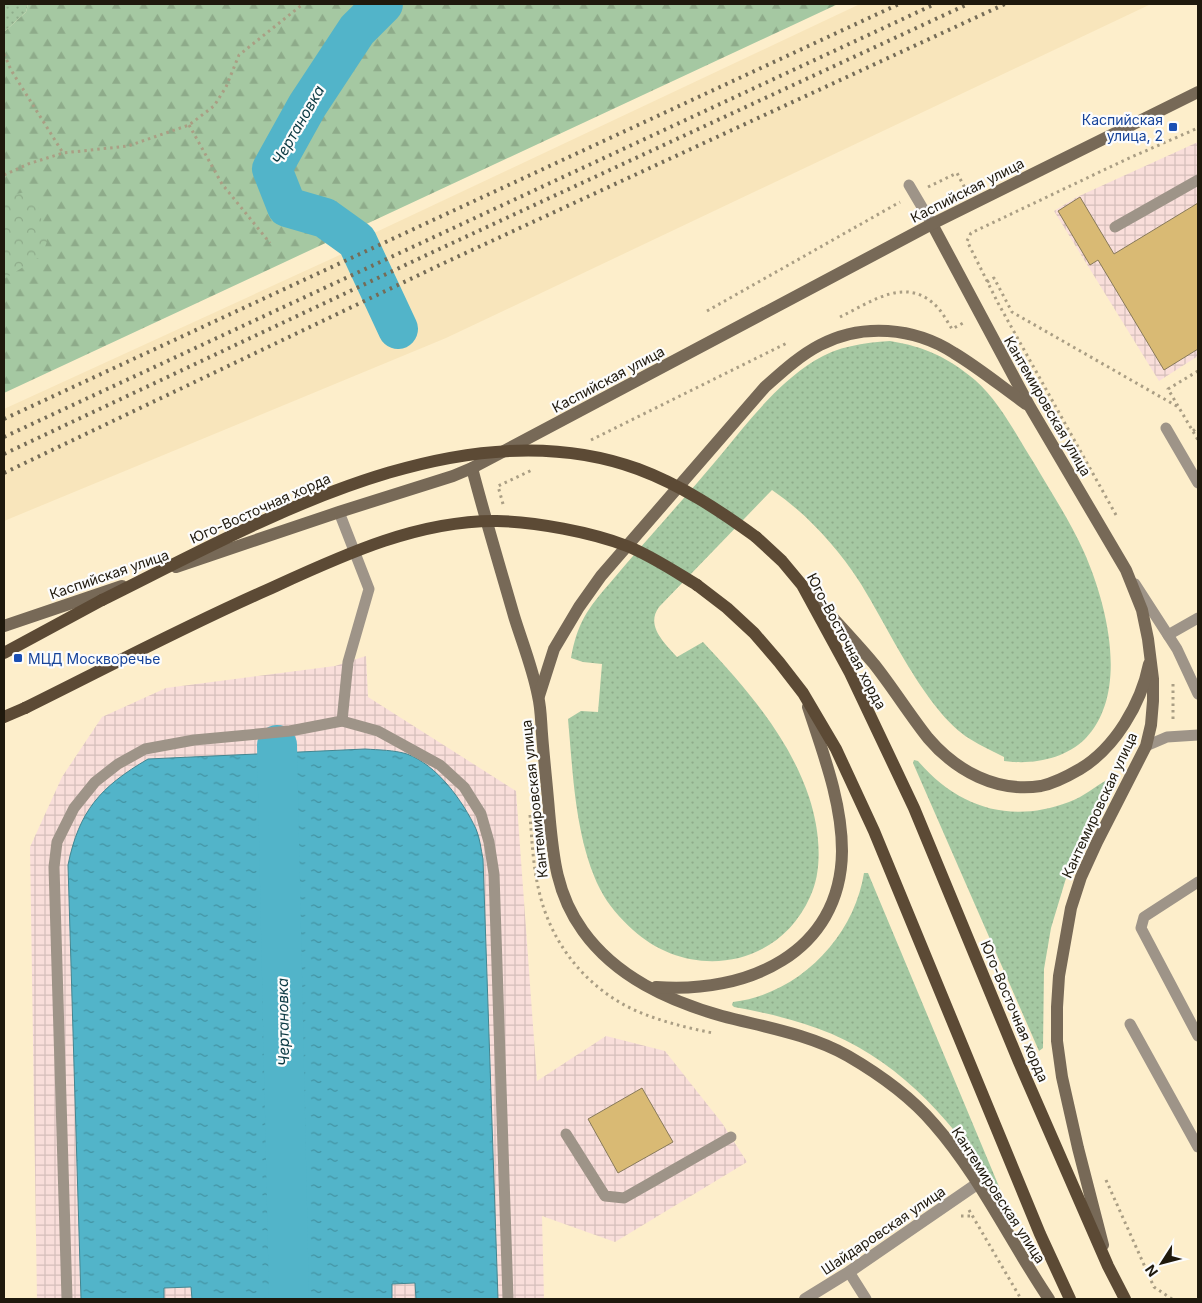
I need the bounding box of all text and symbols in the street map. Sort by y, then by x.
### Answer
water label: Чертановка [268,82,328,168]
place label: Каспийская улица, 2 [1082,111,1163,144]
marker: Каспийская улица, 2 [1167,121,1179,133]
street label: Каспийская улица [907,154,1027,226]
street label: Кантемировская улица [1001,333,1095,479]
street label: Каспийская улица [549,342,667,416]
street label: Юго-Восточная хорда [187,469,333,547]
street label: Каспийская улица [47,546,171,602]
street label: Юго-Восточная хорда [804,570,890,712]
place label: МЦД Москворечье [28,650,160,667]
marker: МЦД Москворечье [12,652,24,664]
street label: Кантемировская улица [517,719,551,879]
street label: Кантемировская улица [1058,729,1140,881]
street label: Юго-Восточная хорда [977,938,1053,1084]
water label: Чертановка [273,978,293,1066]
street label: Кантемировская улица [949,1124,1049,1266]
street label: Шайдаровская улица [818,1182,948,1278]
north arrow [1137,1238,1187,1288]
text: N [1141,1262,1161,1280]

